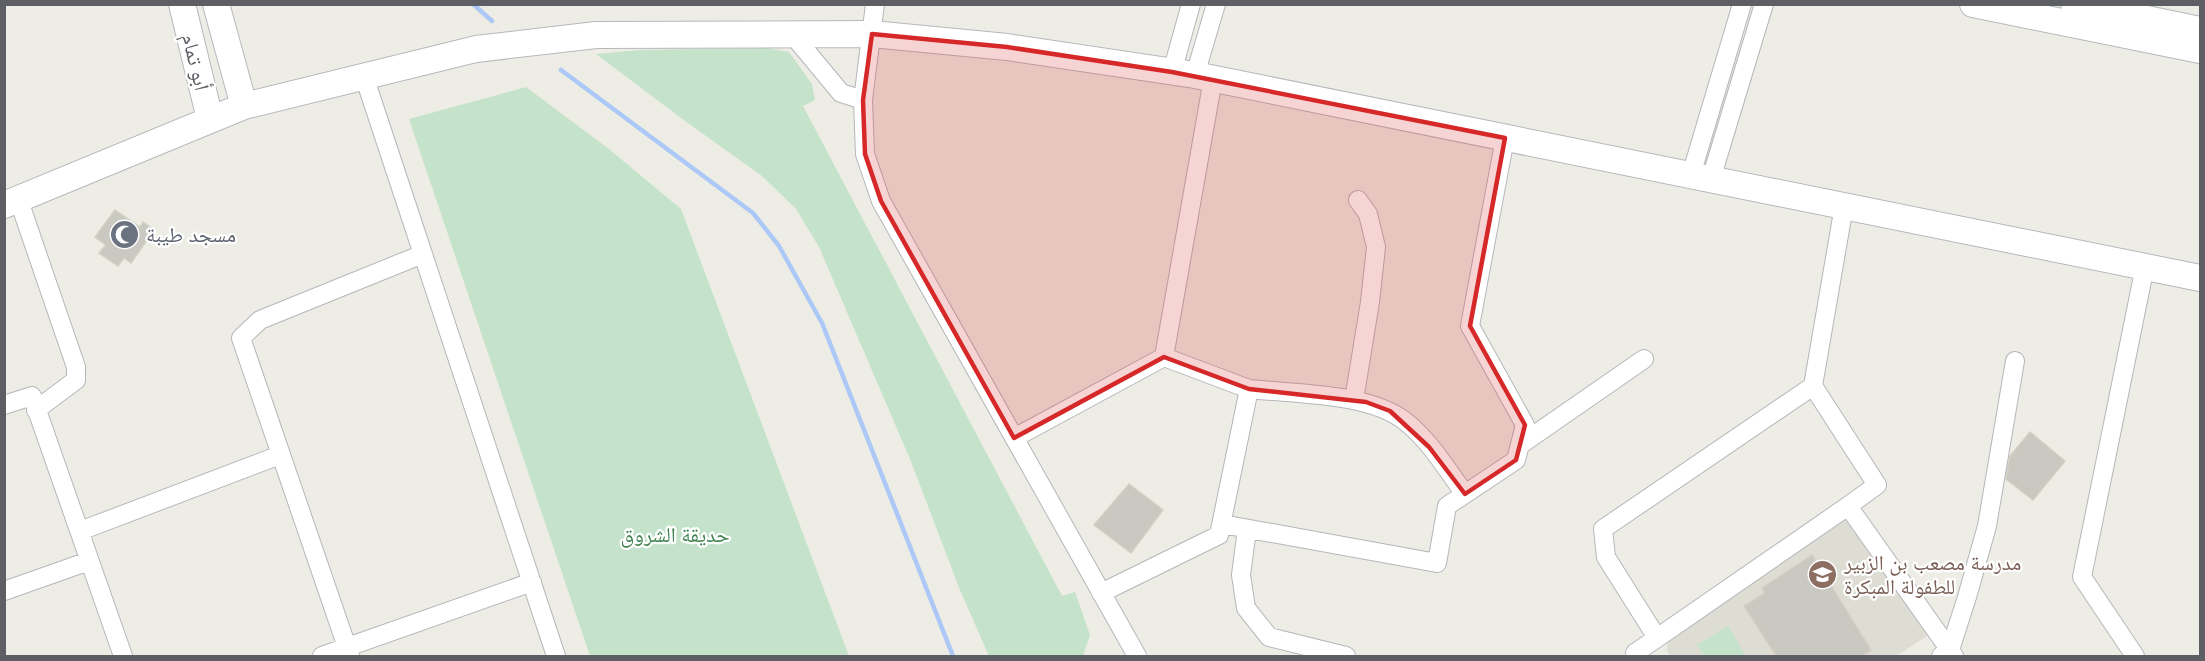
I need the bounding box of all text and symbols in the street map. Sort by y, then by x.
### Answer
street label: أبو تمام [175,31,216,93]
mosque icon: مسجد طيبة [109,218,141,250]
place label: مسجد طيبة [146,221,236,248]
park label: حديقة الشروق [620,521,730,548]
place label: مدرسة مصعب بن الزبير للطفولة المبكرة [1843,549,2021,600]
school or university icon: مدرسة مصعب بن الزبير للطفولة المبكرة [1807,558,1839,590]

